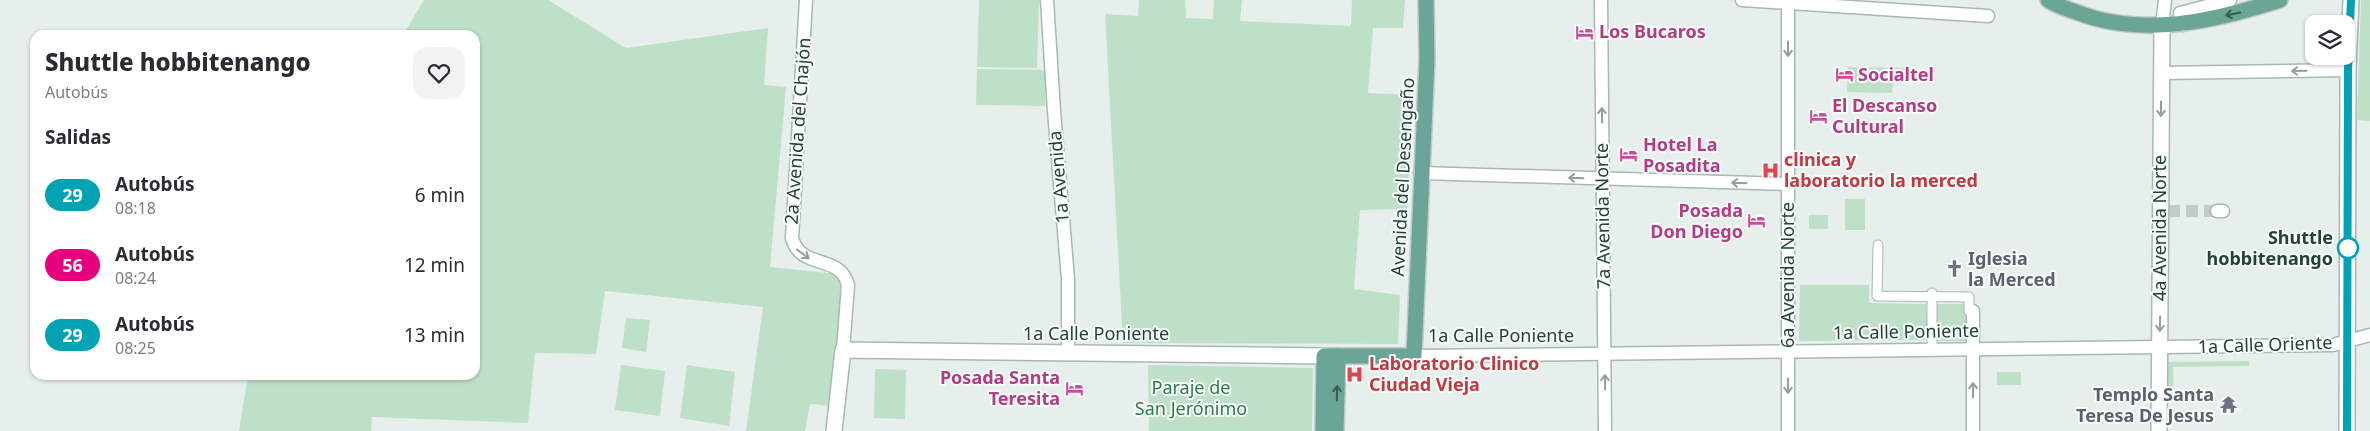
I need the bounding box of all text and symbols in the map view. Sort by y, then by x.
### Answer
one-way arrow [2225,10,2241,19]
map controls [2305,15,2355,65]
button: layers [2305,15,2355,65]
place label: Los Bucaros [1599,19,1706,43]
hotel icon: Los Bucaros [1575,22,1595,42]
street label: 2a Avenida del Chajón [778,37,816,225]
one-way arrow [1783,40,1793,56]
text: Shuttle hobbitenango [45,45,311,78]
button: heart [413,47,465,99]
place label: Socialtel [1858,62,1934,86]
hotel icon: Socialtel [1834,65,1854,85]
one-way arrow [2292,66,2308,76]
street label: Avenida del Desengaño [1385,77,1419,277]
text: Autobús [45,81,108,103]
place label: El Descanso Cultural [1832,93,1937,138]
one-way arrow [2156,100,2166,117]
hotel icon: El Descanso Cultural [1808,106,1828,126]
one-way arrow [1597,107,1607,124]
text: Salidas [45,124,111,150]
street label: 1a Avenida [1042,130,1074,224]
place label: Hotel La Posadita [1643,132,1721,177]
street label: 7a Avenida Norte [1589,143,1615,289]
hotel icon: Hotel La Posadita [1619,145,1639,165]
place label: clinica y laboratorio la merced [1784,147,1978,192]
street label: 4a Avenida Norte [2147,155,2171,301]
hospital icon: clinica y laboratorio la merced [1760,160,1780,180]
text: Autobús [115,171,195,197]
one-way arrow [1569,174,1585,183]
one-way arrow [1731,178,1747,188]
text: 6 min [415,182,465,208]
text: 29 [62,183,83,207]
text: 08:18 [115,197,156,219]
place label: Posada Don Diego [1650,198,1743,243]
street label: 6a Avenida Norte [1775,202,1799,348]
hotel icon: Posada Don Diego [1747,211,1767,231]
place label: Shuttle hobbitenango [2207,225,2333,270]
marker: Shuttle hobbitenango [2337,237,2359,259]
text: Autobús [115,241,195,267]
place label: Iglesia la Merced [1968,246,2056,291]
one-way arrow [796,249,810,259]
text: 12 min [404,252,465,278]
text: 56 [62,253,83,277]
church icon: Iglesia la Merced [1944,259,1964,279]
text: 08:24 [115,267,156,289]
text: Autobús [115,311,195,337]
one-way arrow [2155,316,2165,332]
street label: 1a Calle Poniente [1833,318,1979,344]
street label: 1a Calle Poniente [1023,321,1169,345]
text: 13 min [404,322,465,348]
text: 29 [62,323,83,347]
street label: 1a Calle Poniente [1428,323,1574,347]
street label: 1a Calle Oriente [2197,330,2333,358]
text: 08:25 [115,337,156,359]
place label: Laboratorio Clinico Ciudad Vieja [1369,351,1539,396]
hospital icon: Laboratorio Clinico Ciudad Vieja [1345,364,1365,384]
place label: Posada Santa Teresita [940,365,1060,410]
park label: Paraje de San Jerónimo [1135,375,1247,420]
one-way arrow [1600,375,1610,391]
hotel icon: Posada Santa Teresita [1064,378,1084,398]
one-way arrow [1783,378,1793,394]
place label: Templo Santa Teresa De Jesus [2076,382,2214,427]
one-way arrow [1968,383,1978,399]
one-way arrow [1332,386,1342,402]
temple icon: Templo Santa Teresa De Jesus [2218,395,2238,415]

